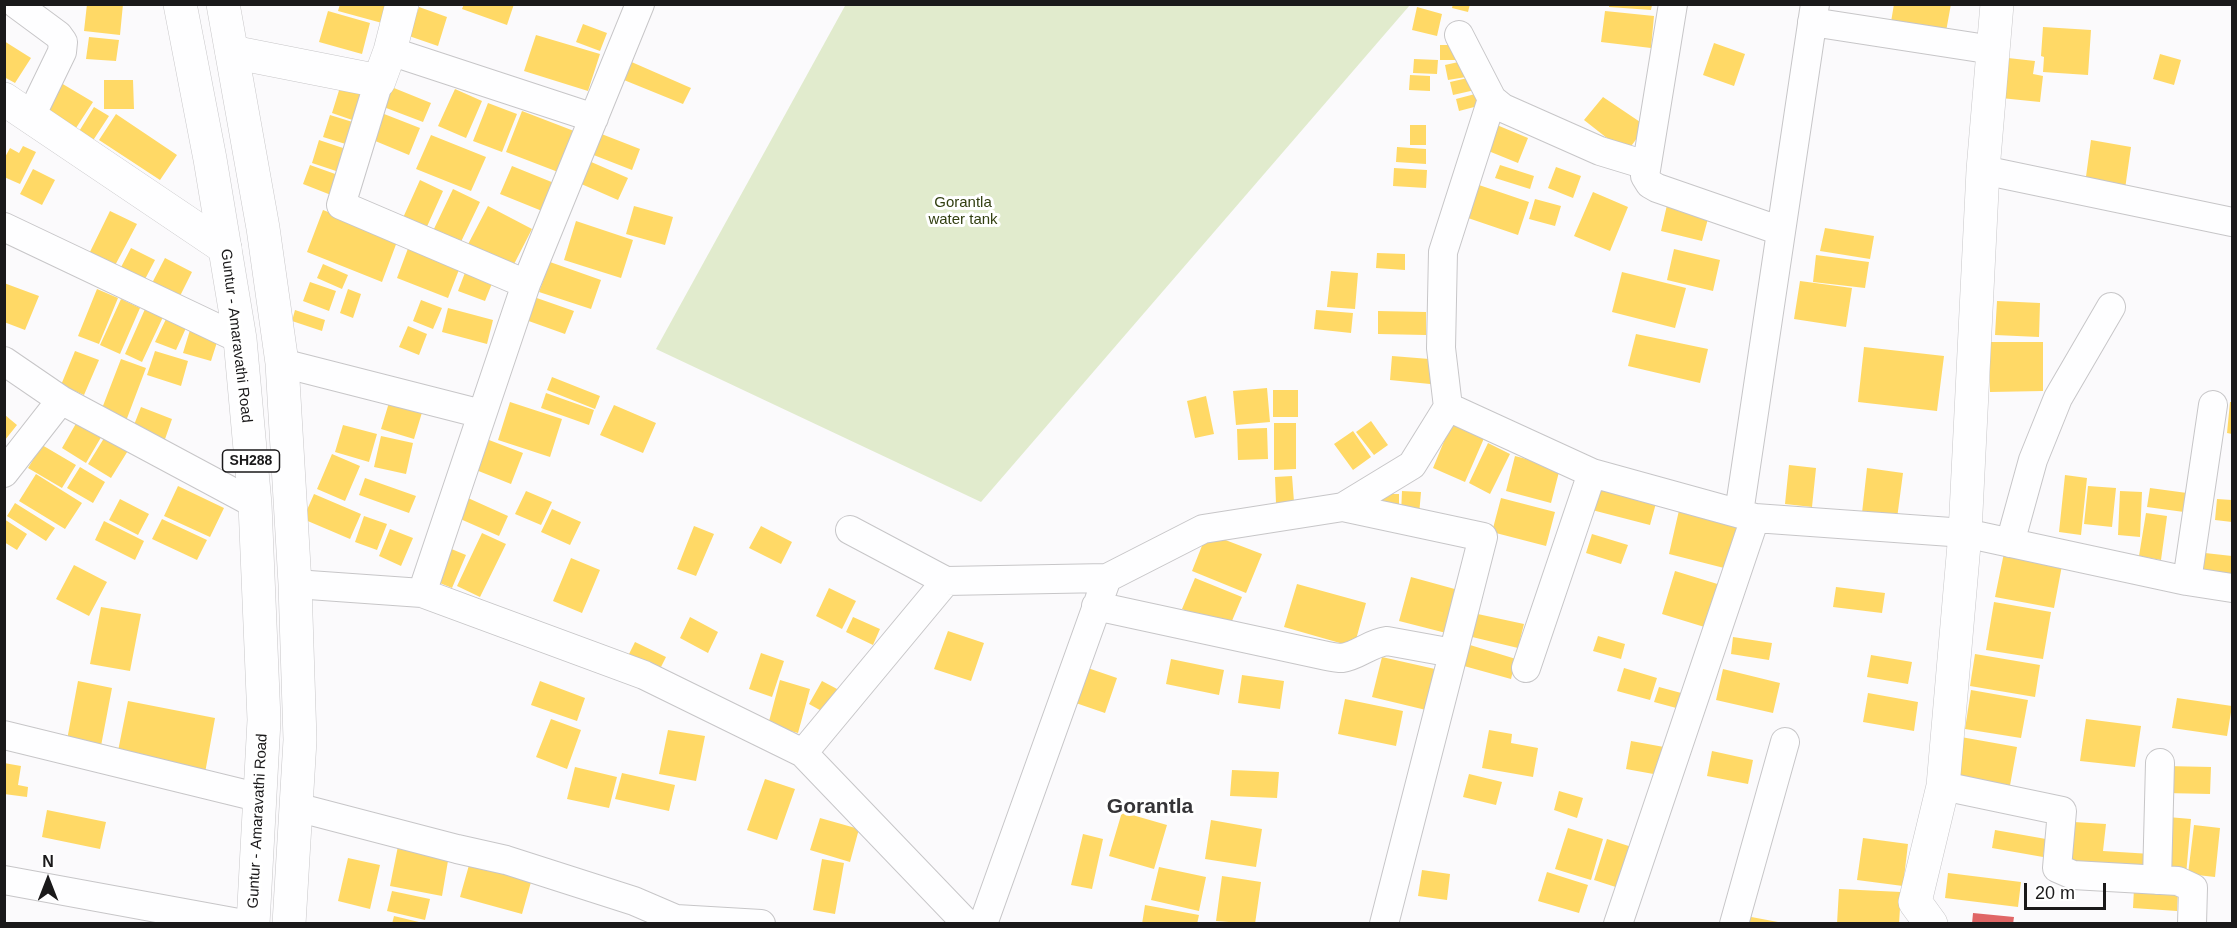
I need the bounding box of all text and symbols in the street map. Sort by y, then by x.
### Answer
park label: Gorantla water tank [928,194,998,229]
street label: Guntur - Amaravathi Road [216,248,256,424]
road number: SH288 [222,450,280,472]
street label: Guntur - Amaravathi Road [244,733,272,909]
district label: Gorantla [1107,794,1193,820]
north arrow [18,850,78,910]
text: N [42,853,54,870]
scale bar [2027,871,2110,909]
text: 20 m [2035,883,2075,903]

